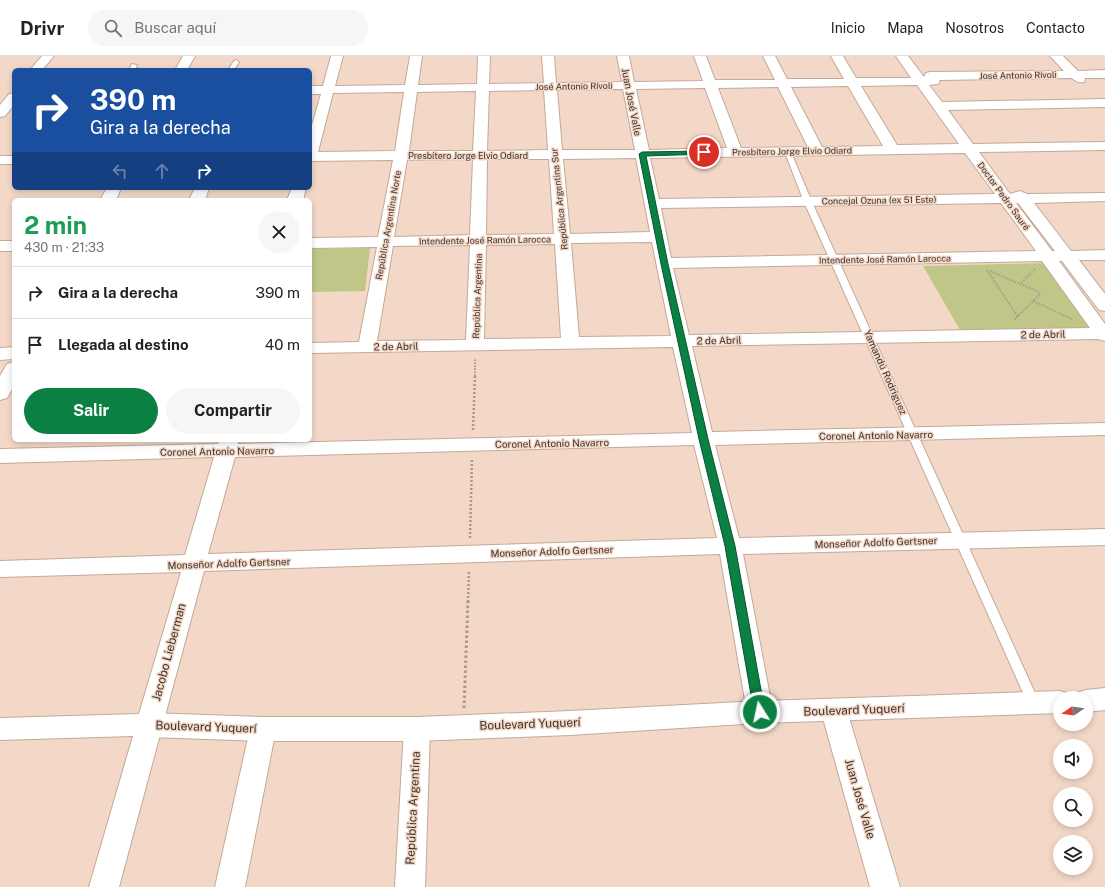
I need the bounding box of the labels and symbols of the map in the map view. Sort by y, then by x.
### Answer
street label: Juan José Valle [620,67,645,137]
street label: José Antonio Rívoli [979,69,1057,81]
street label: José Antonio Rívoli [535,80,613,92]
pin [687,135,721,169]
street label: Presbítero Jorge Elvio Odiard [732,144,852,158]
street label: República Argentina Sur [548,147,570,250]
street label: Presbítero Jorge Elvio Odiard [408,150,528,161]
street label: Doctor Pedro Sauré [975,160,1033,232]
street label: República Argentina Norte [373,169,403,281]
street label: Concejal Ozuna (ex 51 Este) [822,193,937,207]
street label: Intendente José Ramón Larocca [419,233,551,247]
street label: Intendente José Ramón Larocca [819,252,951,266]
street label: República Argentina [470,253,484,339]
street label: Yamandú Rodríguez [862,328,910,417]
street label: 2 de Abril [1020,328,1066,340]
street label: 2 de Abril [696,334,742,346]
street label: 2 de Abril [373,340,419,352]
street label: Coronel Antonio Navarro [819,428,933,442]
street label: Coronel Antonio Navarro [495,436,609,450]
street label: Coronel Antonio Navarro [160,444,274,458]
street label: Monseñor Adolfo Gertsner [814,534,938,550]
street label: Monseñor Adolfo Gertsner [490,543,614,559]
street label: Monseñor Adolfo Gertsner [167,555,291,571]
street label: Jacobo Lieberman [149,602,189,702]
position arrow [739,691,781,733]
north arrow [1053,691,1093,731]
street label: Boulevard Yuquerí [803,701,906,719]
street label: Boulevard Yuquerí [479,715,582,733]
street label: Boulevard Yuquerí [155,718,258,736]
street label: República Argentina [403,751,423,865]
street label: Juan José Valle [842,757,878,841]

